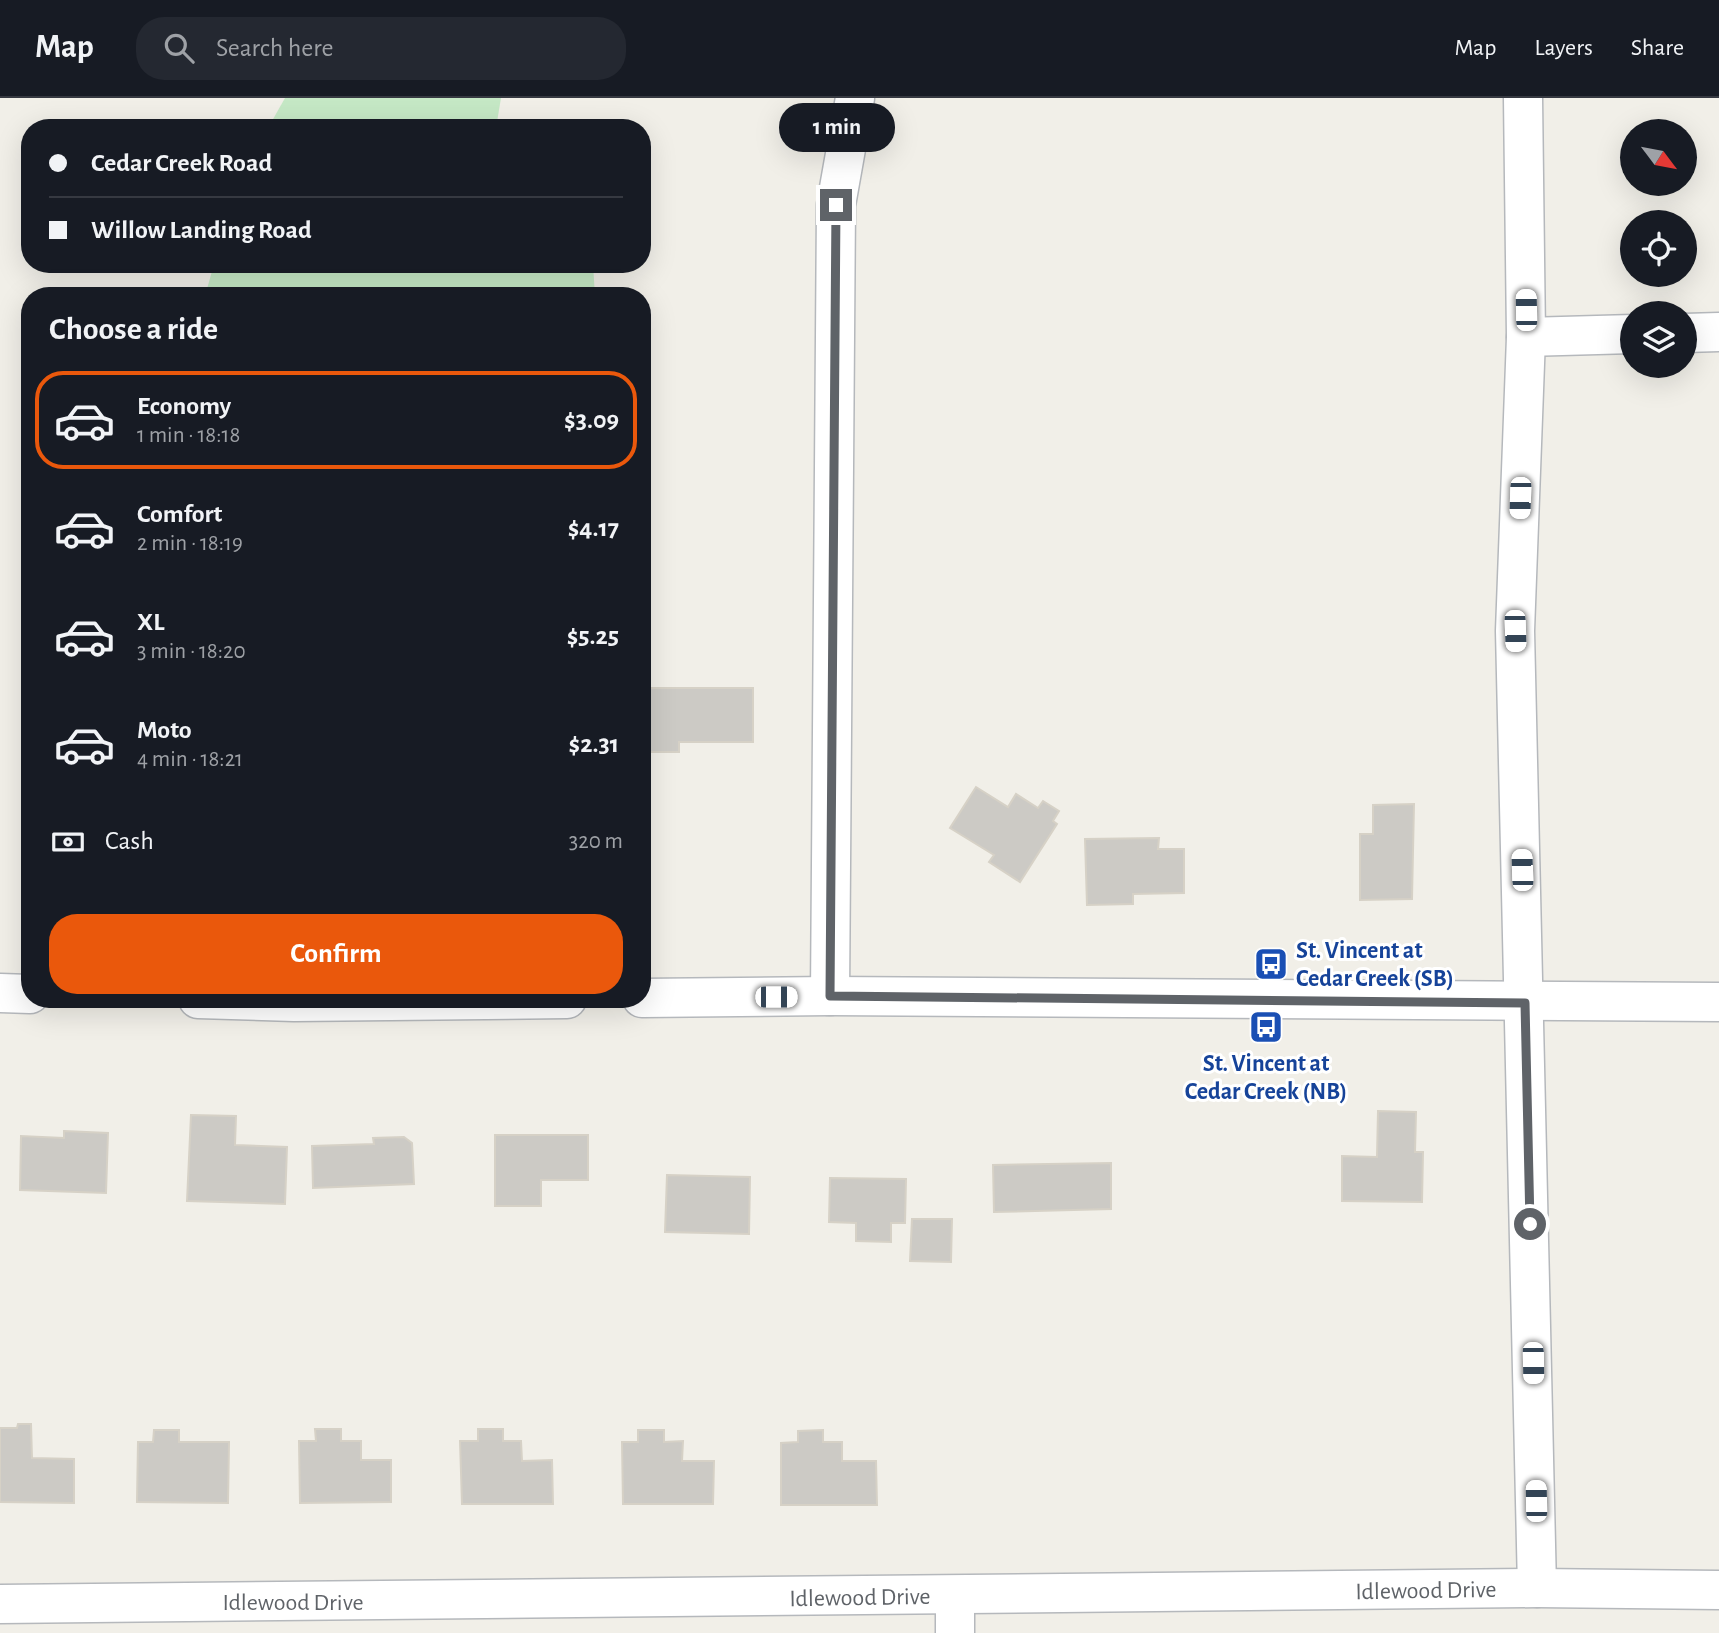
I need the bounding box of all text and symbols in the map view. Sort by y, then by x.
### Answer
search box [136,17,626,80]
icon: search [160,29,198,67]
text: Map [35,31,94,64]
text: Search here [216,35,334,61]
text: Map [1454,36,1496,60]
text: Layers [1534,36,1593,60]
text: Share [1631,36,1684,60]
callout: 1 min [778,104,894,153]
text: 1 min [813,116,861,139]
north arrow [1620,119,1698,196]
map controls [1620,119,1697,378]
text: Cedar Creek Road [91,150,272,176]
route end [820,189,852,221]
button: locate [1620,210,1697,287]
text: Willow Landing Road [91,217,312,243]
car [1516,289,1537,331]
button: layers [1620,301,1697,378]
text: Choose a ride [49,313,218,345]
icon: car [53,389,116,452]
text: Economy [137,393,231,419]
text: $3.09 [564,407,619,433]
text: 1 min · 18:18 [137,424,240,447]
car [1509,477,1532,519]
icon: car [53,497,116,560]
text: Comfort [137,501,222,527]
text: $4.17 [568,515,619,541]
text: 2 min · 18:19 [137,532,243,555]
icon: car [53,605,116,668]
text: XL [137,609,164,635]
car [1504,610,1527,652]
text: $5.25 [567,623,619,649]
text: 3 min · 18:20 [137,640,246,663]
icon: car [53,713,116,776]
text: Moto [137,717,192,743]
text: $2.31 [569,731,619,757]
text: 4 min · 18:21 [137,748,243,771]
icon: cash [49,823,87,861]
text: Cash [105,828,154,854]
text: 320 m [569,830,623,853]
car [1511,849,1534,891]
button: Confirm [49,914,623,994]
place label: St. Vincent at Cedar Creek (SB) [1296,939,1454,991]
bus stop icon: St. Vincent at Cedar Creek (SB) [1252,945,1290,983]
car [756,987,798,1008]
bus stop icon: St. Vincent at Cedar Creek (NB) [1247,1008,1285,1046]
place label: St. Vincent at Cedar Creek (NB) [1185,1052,1347,1104]
route start [1514,1208,1546,1240]
car [1523,1342,1544,1384]
car [1526,1480,1547,1522]
street label: Idlewood Drive [1355,1578,1497,1604]
street label: Idlewood Drive [789,1585,931,1611]
street label: Idlewood Drive [222,1591,364,1615]

